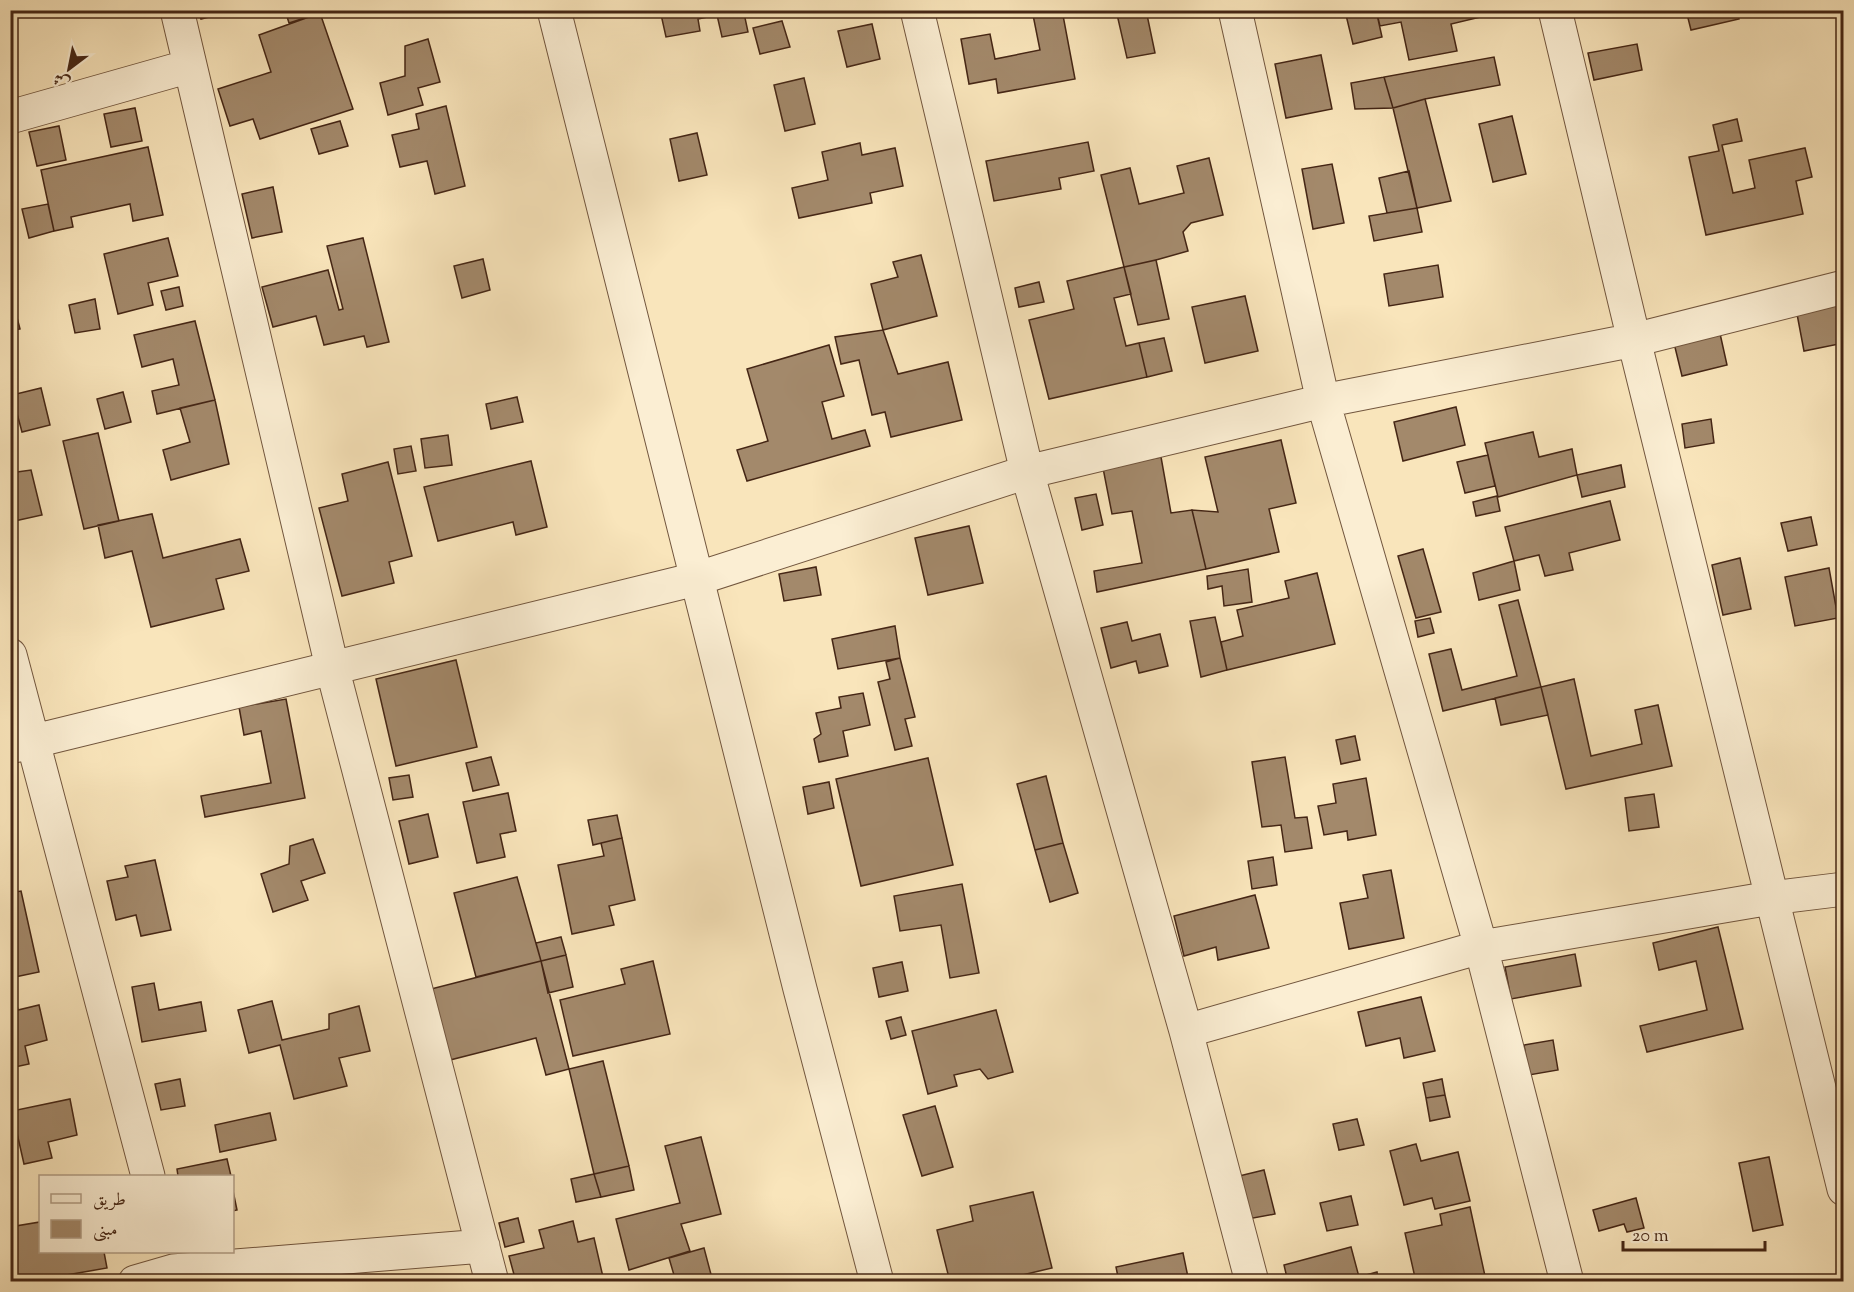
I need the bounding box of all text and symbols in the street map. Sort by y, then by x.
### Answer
north arrow [39,39,99,99]
text: ش [50,66,75,94]
legend [39,1175,234,1253]
text: طريق [93,1188,126,1214]
scale bar [1623,1214,1766,1252]
text: مبنى [93,1218,118,1244]
text: 20 m [1632,1224,1669,1250]

